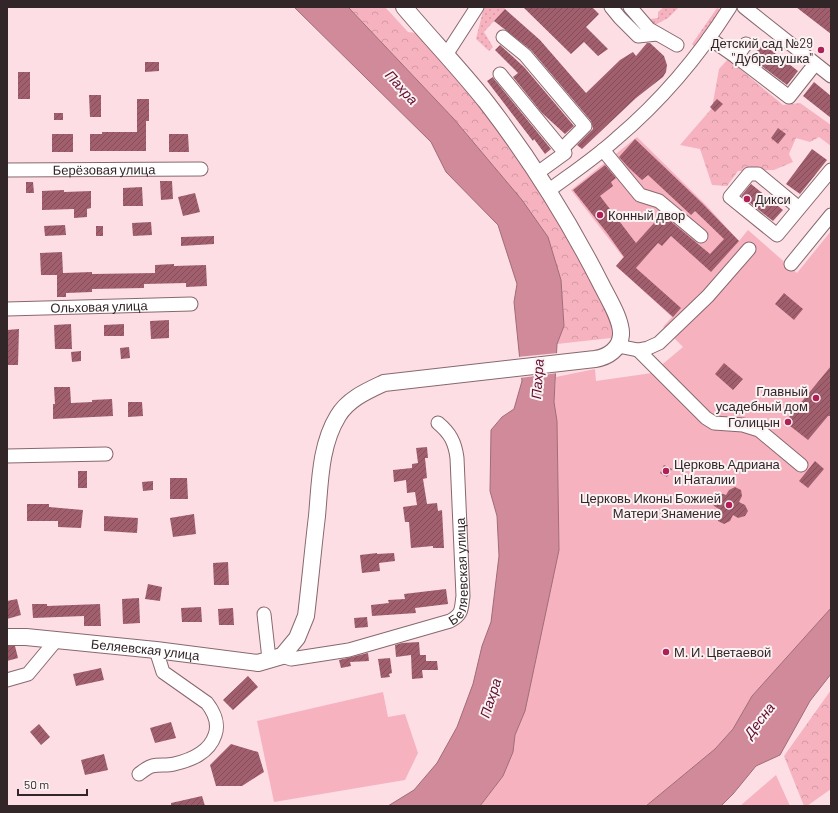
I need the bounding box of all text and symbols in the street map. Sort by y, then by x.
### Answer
place label: Детский сад №29 "Дубравушка" [711,35,814,66]
marker: Детский сад №29 "Дубравушка" [816,45,826,55]
water label: Пахра [382,66,422,108]
street label: Берёзовая улица [53,161,156,178]
place label: Дикси [755,191,791,207]
marker: Дикси [742,194,752,204]
place label: Конный двор [608,207,685,223]
marker: Конный двор [595,210,605,220]
street label: Ольховая улица [50,297,149,316]
water label: Пахра [527,358,547,400]
place label: Главный усадебный дом [716,383,808,414]
marker: Главный усадебный дом [811,393,821,403]
place label: Голицын [728,414,780,430]
marker: Голицын [783,417,793,427]
place label: Церковь Адриана и Наталии [674,456,781,487]
marker: Церковь Адриана и Наталии [661,466,671,476]
place label: Церковь Иконы Божией Матери Знамение [580,490,721,521]
marker: Церковь Иконы Божией Матери Знамение [724,500,734,510]
street label: Беляевская улица [445,517,471,628]
street label: Беляевская улица [90,636,201,664]
place label: М. И. Цветаевой [674,644,771,660]
marker: М. И. Цветаевой [661,647,671,657]
water label: Пахра [476,676,504,720]
water label: Десна [739,699,778,743]
scale bar [18,771,87,797]
text: 50 m [24,777,49,791]

